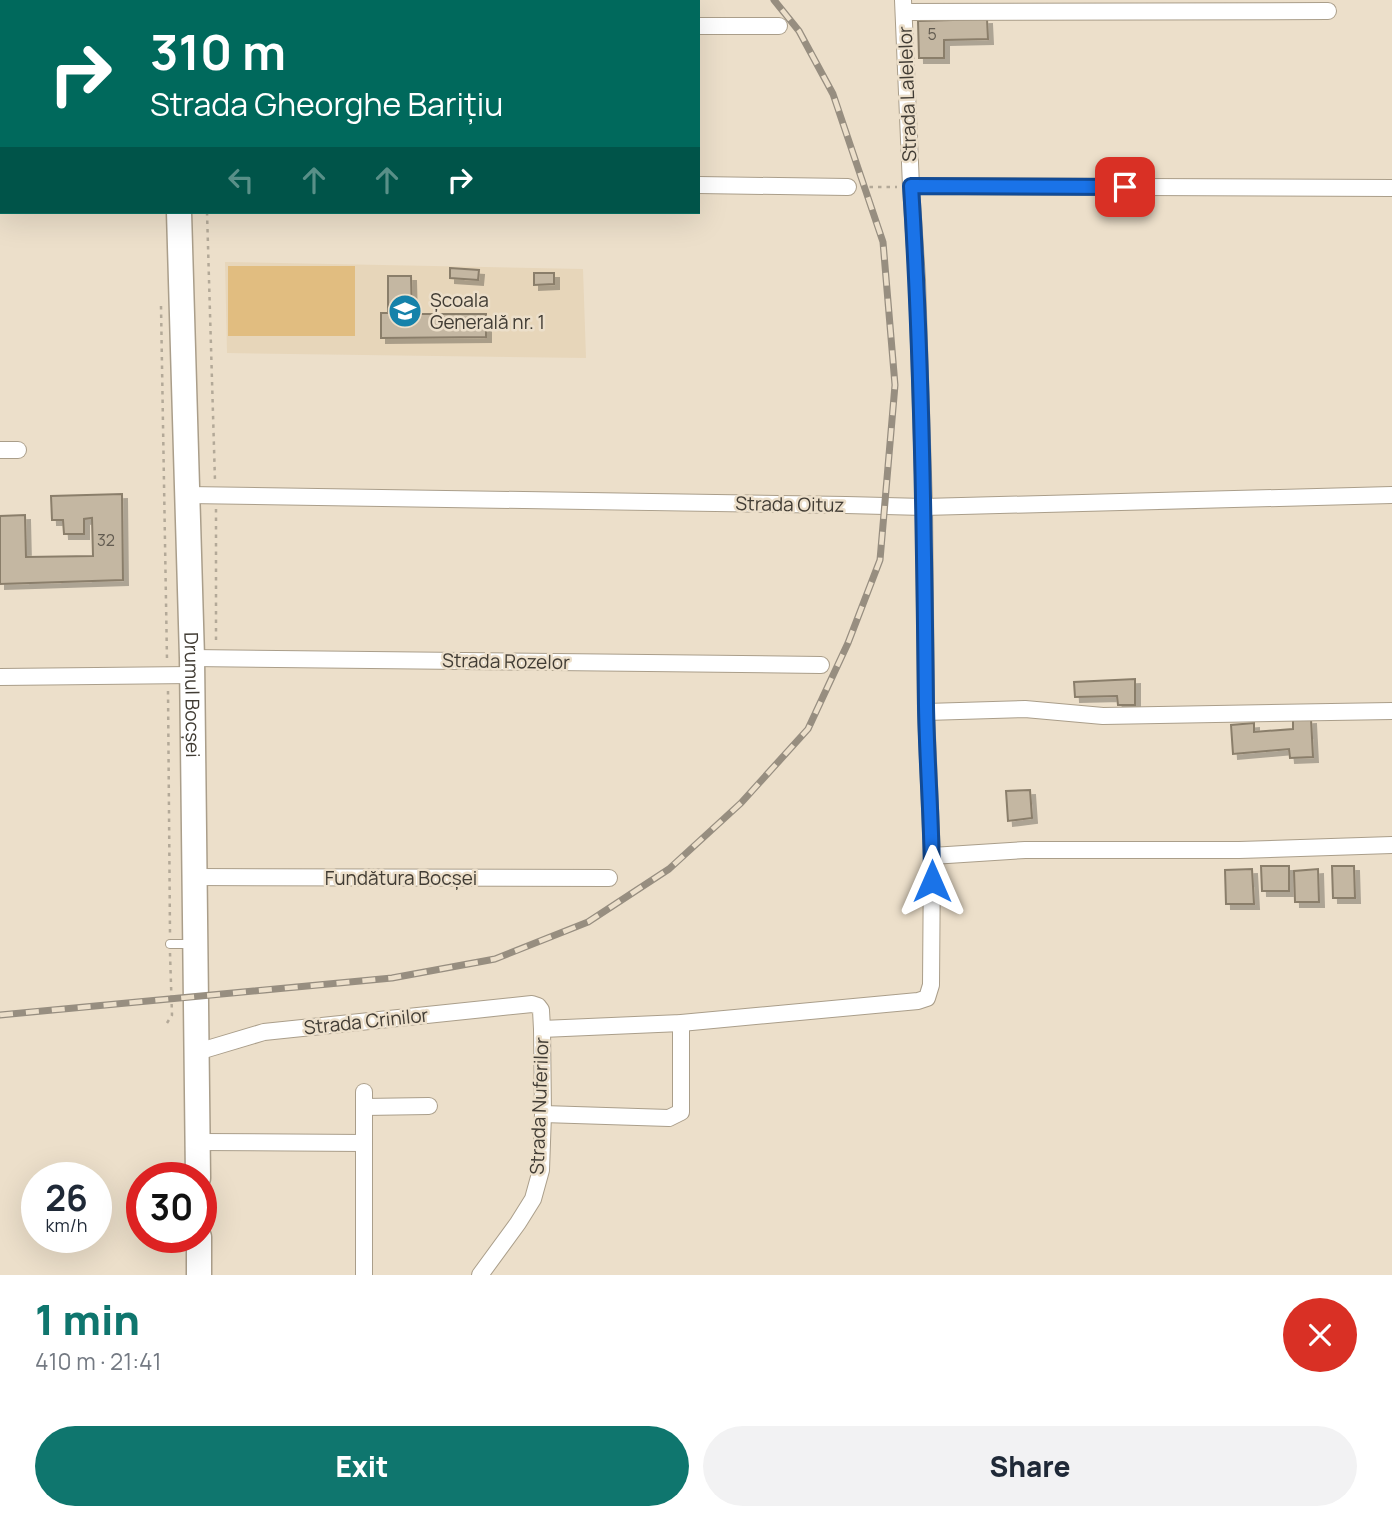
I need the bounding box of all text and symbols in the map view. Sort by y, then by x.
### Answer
text: 310 m [150,18,286,85]
house number: 5 [927,23,937,45]
street label: Strada Lalelelor [892,26,922,162]
icon: right [35,28,126,119]
text: Strada Gheorghe Barițiu [150,82,503,126]
pin [1095,157,1155,217]
icon: left [222,161,260,199]
icon: ahead [295,161,333,199]
icon: ahead [368,161,406,199]
icon: right [441,161,479,199]
icon: arrive [1106,168,1144,206]
place label: Școala Generală nr. 1 [430,287,545,335]
school or university icon: Școala Generală nr. 1 [386,292,424,330]
street label: Strada Oituz [735,490,845,518]
house number: 32 [97,529,115,551]
street label: Drumul Bocșei [178,632,206,758]
street label: Strada Rozelor [442,647,570,675]
position arrow [895,844,969,918]
street label: Fundătura Bocșei [325,865,477,891]
street label: Strada Crinilor [302,1002,430,1040]
street label: Strada Nuferilor [524,1037,554,1175]
speed limit sign: 30 [126,1162,217,1253]
text: 26 [45,1174,88,1222]
text: km/h [46,1213,87,1237]
text: 1 min [35,1290,140,1348]
button: close [1283,1298,1357,1372]
text: 410 m · 21:41 [35,1345,162,1377]
button: Exit [35,1426,689,1506]
button: Share [703,1426,1357,1506]

